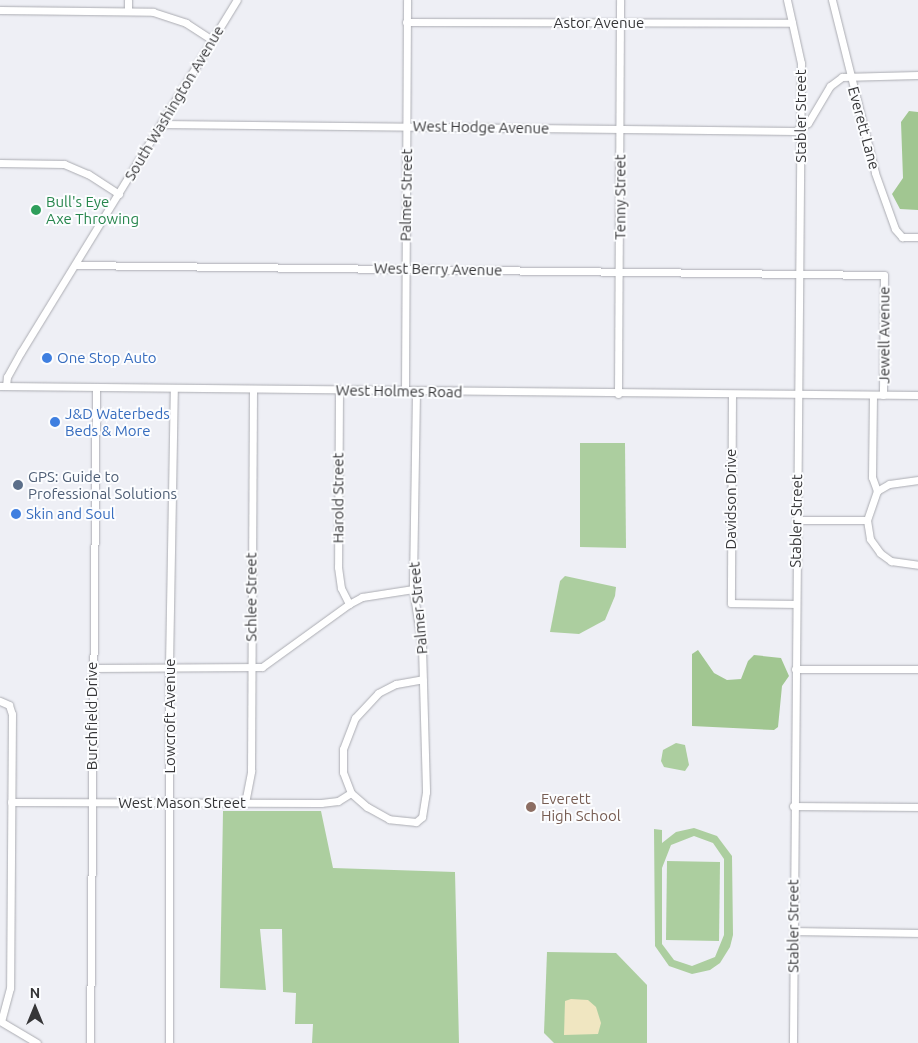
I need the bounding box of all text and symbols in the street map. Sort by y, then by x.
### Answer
street label: Astor Avenue [554,14,644,32]
street label: South Washington Avenue [121,22,227,184]
street label: Stabler Street [792,69,810,163]
street label: Everett Lane [844,85,884,171]
street label: West Hodge Avenue [413,117,549,137]
street label: Palmer Street [396,149,416,241]
street label: Tenny Street [611,154,629,240]
place label: Bull's Eye Axe Throwing [46,192,139,227]
marker: Bull's Eye Axe Throwing [30,204,42,216]
street label: West Berry Avenue [374,259,502,279]
street label: Jewell Avenue [875,286,893,384]
place label: One Stop Auto [57,349,157,367]
marker: One Stop Auto [41,352,53,364]
street label: West Holmes Road [336,381,462,401]
place label: J&D Waterbeds Beds & More [65,404,170,439]
marker: J&D Waterbeds Beds & More [49,416,61,428]
street label: Davidson Drive [722,449,740,549]
street label: Harold Street [329,453,347,543]
place label: GPS: Guide to Professional Solutions [28,467,177,502]
street label: Stabler Street [786,474,806,568]
marker: GPS: Guide to Professional Solutions [12,479,24,491]
place label: Skin and Soul [26,505,115,523]
marker: Skin and Soul [10,508,22,520]
street label: Schlee Street [242,552,260,642]
street label: Palmer Street [405,561,431,655]
street label: Lowcroft Avenue [161,658,179,774]
street label: Burchfield Drive [83,662,101,770]
place label: Everett High School [541,789,621,824]
street label: West Mason Street [118,794,246,812]
marker: Everett High School [525,801,537,813]
street label: Stabler Street [784,879,802,973]
north arrow [10,983,60,1033]
text: N [30,985,40,1001]

